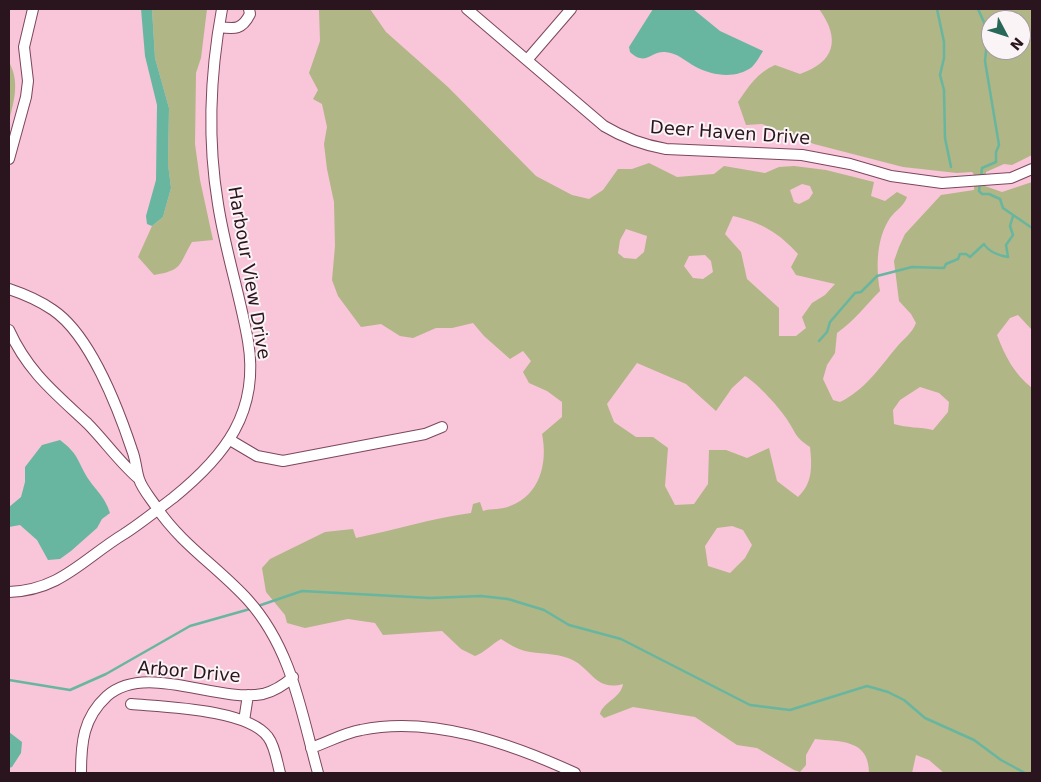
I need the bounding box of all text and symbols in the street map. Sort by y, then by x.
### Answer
north arrow [981,10,1031,60]
text: N [1007,34,1027,54]
street label: Deer Haven Drive [649,118,811,150]
street label: Harbour View Drive [222,185,274,361]
street label: Arbor Drive [137,658,241,688]

